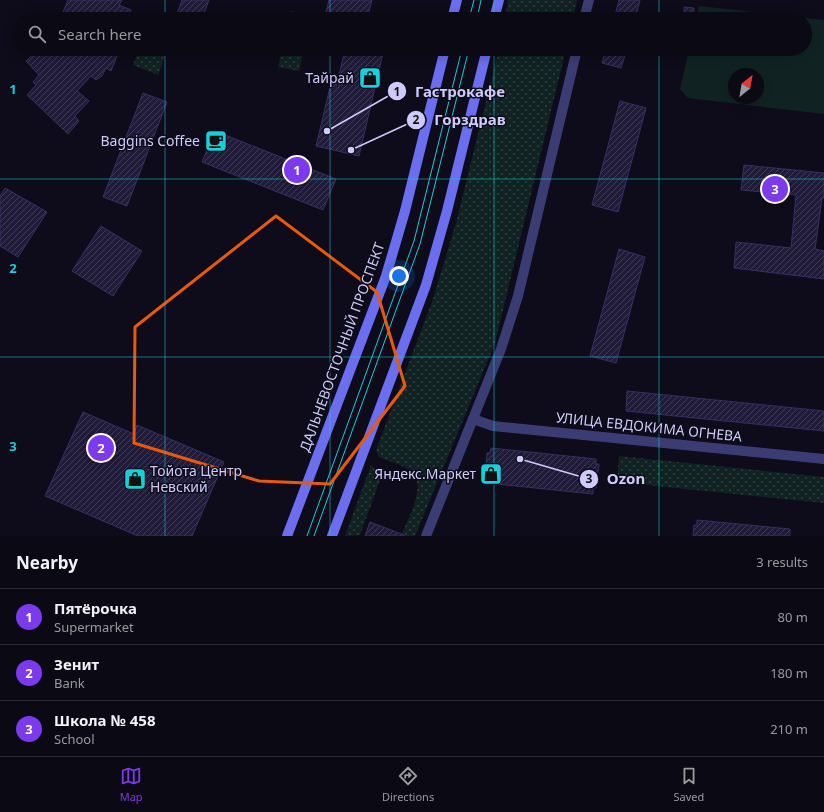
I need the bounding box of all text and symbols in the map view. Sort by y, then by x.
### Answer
search box [12,12,812,56]
icon: search [26,23,48,45]
text: Search here [58,24,141,44]
shop icon: Тайрай [357,65,383,91]
place label: Тайрай [305,68,354,87]
north arrow [728,68,764,104]
callout: Гастрокафе [387,78,513,105]
text: 1 [9,80,17,98]
text: Гастрокафе [415,81,505,101]
text: 1 [394,83,400,100]
callout: Горздрав [406,106,514,133]
text: Горздрав [434,109,506,129]
text: 2 [413,111,420,128]
cafe icon: Baggins Coffee [203,128,229,154]
place label: Baggins Coffee [100,131,200,150]
pin: 1 [284,155,310,185]
pin: 3 [762,174,788,204]
street label: ДАЛЬНЕВОСТОЧНЫЙ ПРОСПЕКТ [295,239,388,454]
text: 2 [9,259,17,277]
your location [389,266,409,286]
street label: УЛИЦА ЕВДОКИМА ОГНЕВА [555,407,743,446]
pin: 2 [88,433,114,463]
text: 3 [9,437,17,455]
place label: Тойота Центр Невский [150,461,242,496]
shop icon: Яндекс.Маркет [478,461,504,487]
place label: Яндекс.Маркет [374,464,476,483]
callout: Ozon [579,465,653,492]
shop icon: Тойота Центр Невский [122,466,148,492]
text: Ozon [607,468,645,488]
text: 3 [586,470,593,487]
text: Nearby [16,551,78,574]
text: 3 results [756,553,808,571]
text: Пятёрочка [54,598,137,618]
text: 1 [25,608,33,626]
text: 80 m [778,608,808,626]
text: Supermarket [54,618,134,636]
text: Зенит [54,654,99,674]
text: 2 [25,664,33,682]
text: 180 m [770,664,808,682]
text: Bank [54,674,85,692]
text: Школа № 458 [54,710,156,730]
text: 3 [25,720,33,738]
text: 210 m [770,720,808,738]
text: School [54,730,95,748]
tab: Map [120,765,143,804]
tab: Directions [382,765,434,804]
tab: Saved [674,765,704,804]

